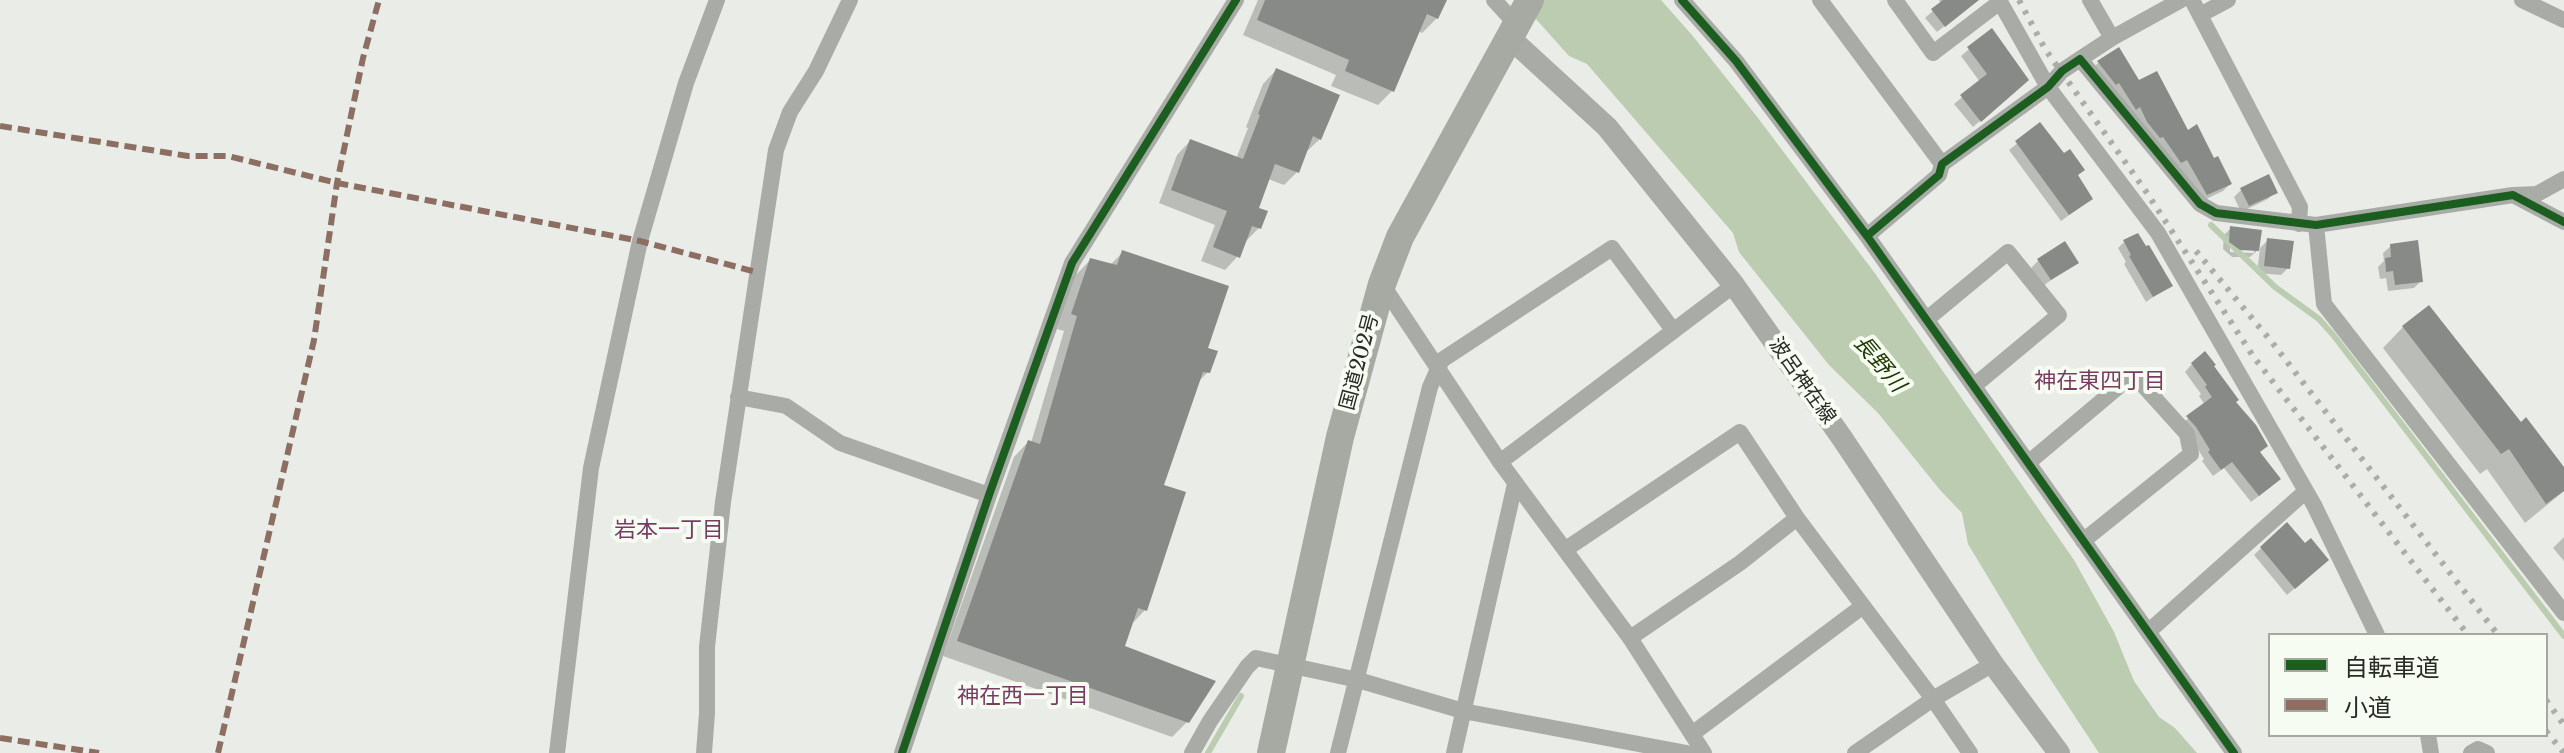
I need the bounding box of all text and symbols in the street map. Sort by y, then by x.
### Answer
street label: 国道202号 [1336,311,1384,413]
water label: 長野川 [1848,330,1910,398]
street label: 波呂神在線 [1763,333,1841,429]
district label: 神在東四丁目 [2034,369,2166,395]
district label: 岩本一丁目 [614,518,724,544]
legend [2268,633,2548,737]
text: 自転車道 [2344,653,2440,682]
district label: 神在西一丁目 [957,684,1089,710]
text: 小道 [2344,693,2392,722]

